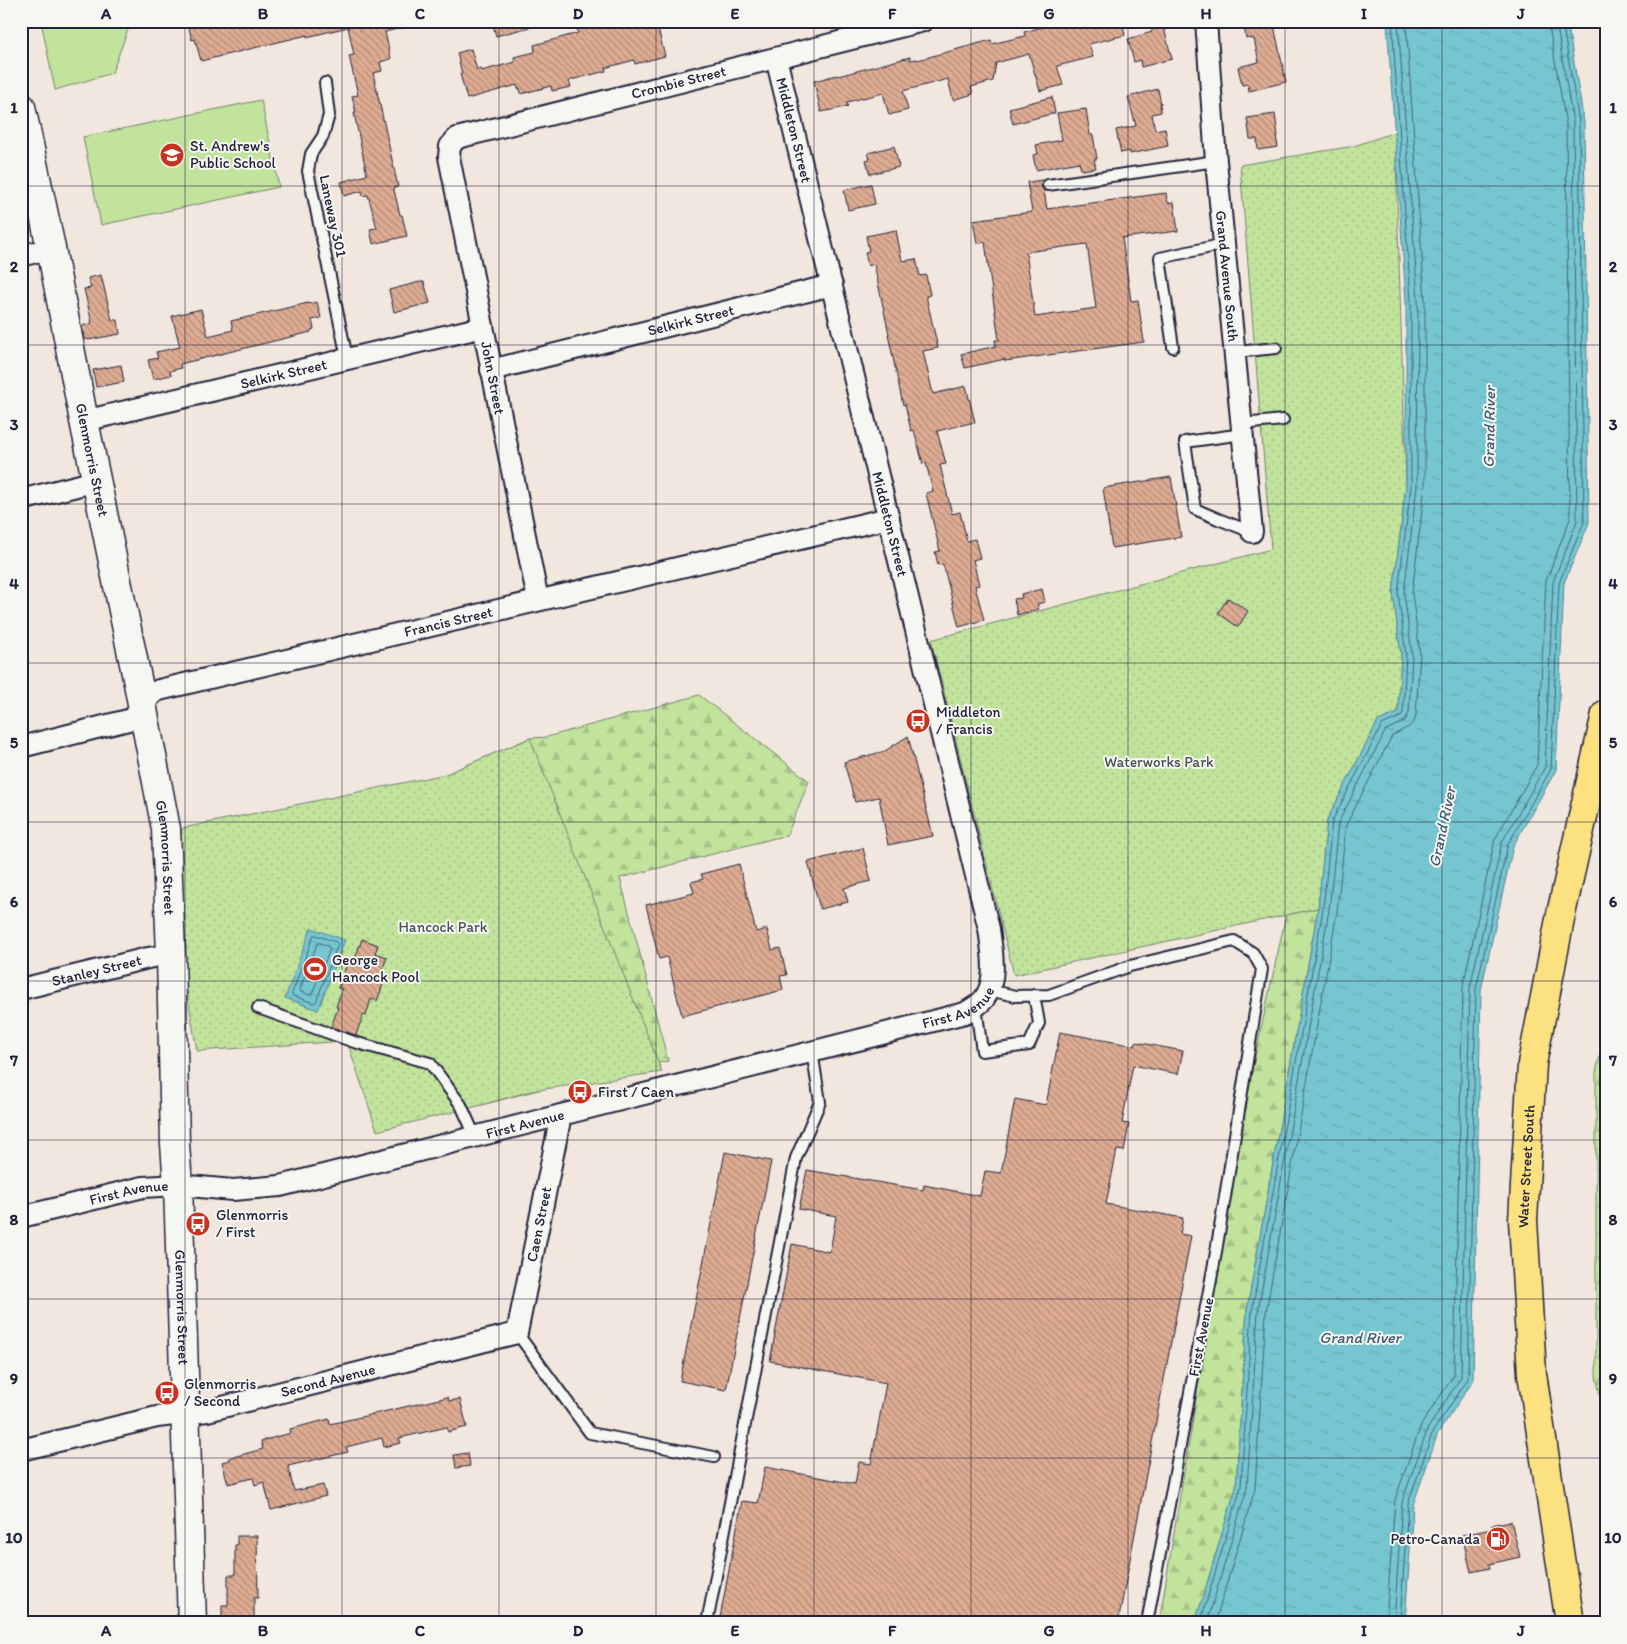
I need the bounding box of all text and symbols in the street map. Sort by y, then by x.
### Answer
text: A [100,4,112,23]
text: B [258,4,269,23]
text: C [415,4,426,23]
text: D [573,4,584,23]
text: E [731,4,740,23]
text: F [888,4,897,23]
text: G [1043,4,1055,23]
text: H [1200,4,1212,23]
text: I [1361,4,1367,23]
text: J [1516,4,1525,23]
street label: Crombie Street [629,62,728,103]
street label: Middleton Street [772,75,816,185]
text: 1 [10,98,18,117]
text: 1 [1609,98,1617,117]
place label: St. Andrew's Public School [190,137,277,172]
school or university icon: St. Andrew's Public School [159,142,185,168]
street label: Laneway 301 [315,173,351,259]
street label: Grand Avenue South [1212,210,1243,343]
text: 2 [10,257,19,276]
text: 2 [1609,257,1618,276]
street label: Selkirk Street [646,301,736,340]
street label: John Street [477,340,509,416]
street label: Selkirk Street [238,355,329,393]
water label: Grand River [1479,384,1499,468]
street label: Glenmorris Street [72,402,113,519]
text: 3 [10,415,19,434]
text: 3 [1609,415,1618,434]
street label: Middleton Street [868,469,912,579]
text: 4 [9,574,19,593]
text: 4 [1608,574,1618,593]
street label: Francis Street [402,603,495,641]
place label: Middleton / Francis [936,703,1001,738]
bus stop icon: Middleton / Francis [905,708,931,734]
text: 5 [10,733,19,752]
text: 5 [1609,733,1618,752]
park label: Waterworks Park [1104,753,1214,771]
water label: Grand River [1424,783,1460,869]
street label: Glenmorris Street [152,799,178,916]
text: 6 [10,892,19,911]
text: 6 [1609,892,1618,911]
park label: Hancock Park [398,918,488,936]
street label: Stanley Street [50,951,144,990]
place label: George Hancock Pool [332,951,420,986]
sports icon: George Hancock Pool [302,956,328,982]
street label: First Avenue [920,984,998,1032]
text: 7 [9,1051,18,1070]
text: 7 [1608,1051,1617,1070]
bus stop icon: First / Caen [567,1079,593,1105]
place label: First / Caen [598,1083,674,1101]
street label: Water Street South [1514,1104,1539,1228]
street label: First Avenue [484,1106,566,1143]
street label: First Avenue [88,1177,169,1209]
street label: Caen Street [523,1185,555,1263]
place label: Glenmorris / First [216,1206,288,1241]
text: 8 [10,1210,19,1229]
text: 8 [1609,1210,1618,1229]
bus stop icon: Glenmorris / First [185,1211,211,1237]
street label: Glenmorris Street [171,1249,193,1366]
street label: First Avenue [1185,1296,1217,1378]
water label: Grand River [1319,1328,1403,1347]
street label: Second Avenue [279,1360,377,1401]
text: 9 [10,1369,18,1388]
text: 9 [1609,1369,1617,1388]
place label: Glenmorris / Second [184,1375,256,1410]
bus stop icon: Glenmorris / Second [154,1380,180,1406]
fuel station icon: Petro-Canada [1485,1526,1511,1552]
text: 10 [5,1528,23,1547]
text: 10 [1604,1528,1622,1547]
place label: Petro-Canada [1390,1530,1481,1548]
text: A [100,1621,112,1640]
text: B [258,1621,269,1640]
text: C [415,1621,426,1640]
text: D [573,1621,584,1640]
text: E [731,1621,740,1640]
text: F [888,1621,897,1640]
text: G [1043,1621,1055,1640]
text: H [1200,1621,1212,1640]
text: I [1361,1621,1367,1640]
text: J [1516,1621,1525,1640]

